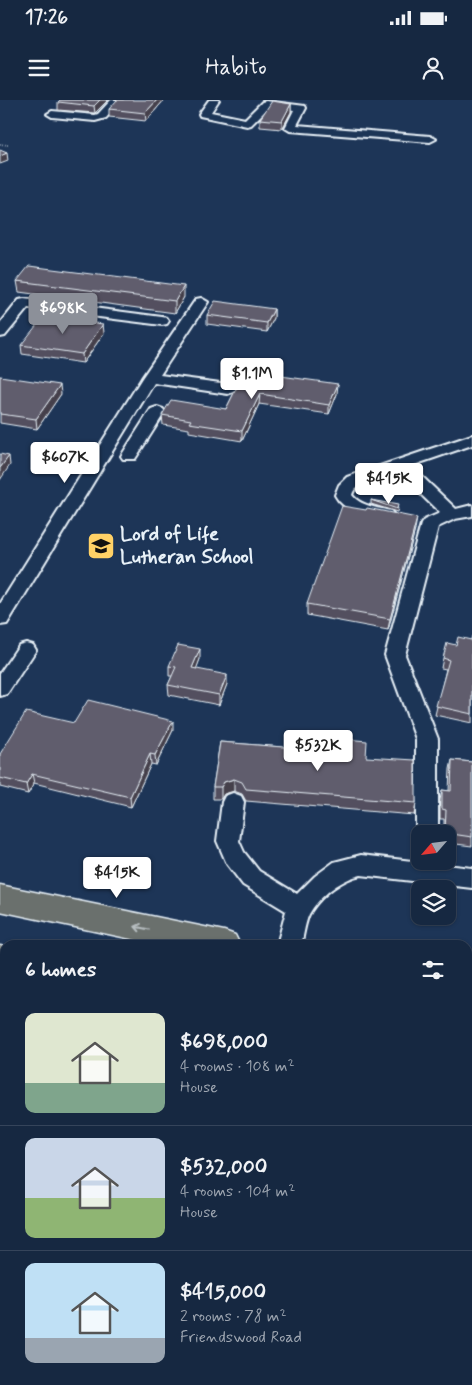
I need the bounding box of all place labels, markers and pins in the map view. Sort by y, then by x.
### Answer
pin: $698K [28,292,98,335]
pin: $1.1M [217,358,287,400]
pin: $607K [30,442,100,484]
pin: $415K [354,462,424,505]
place label: Lord of Life Lutheran School [120,521,254,571]
school or university icon: Lord of Life Lutheran School [86,531,116,561]
pin: $532K [283,730,353,772]
pin: $415K [82,856,152,899]

